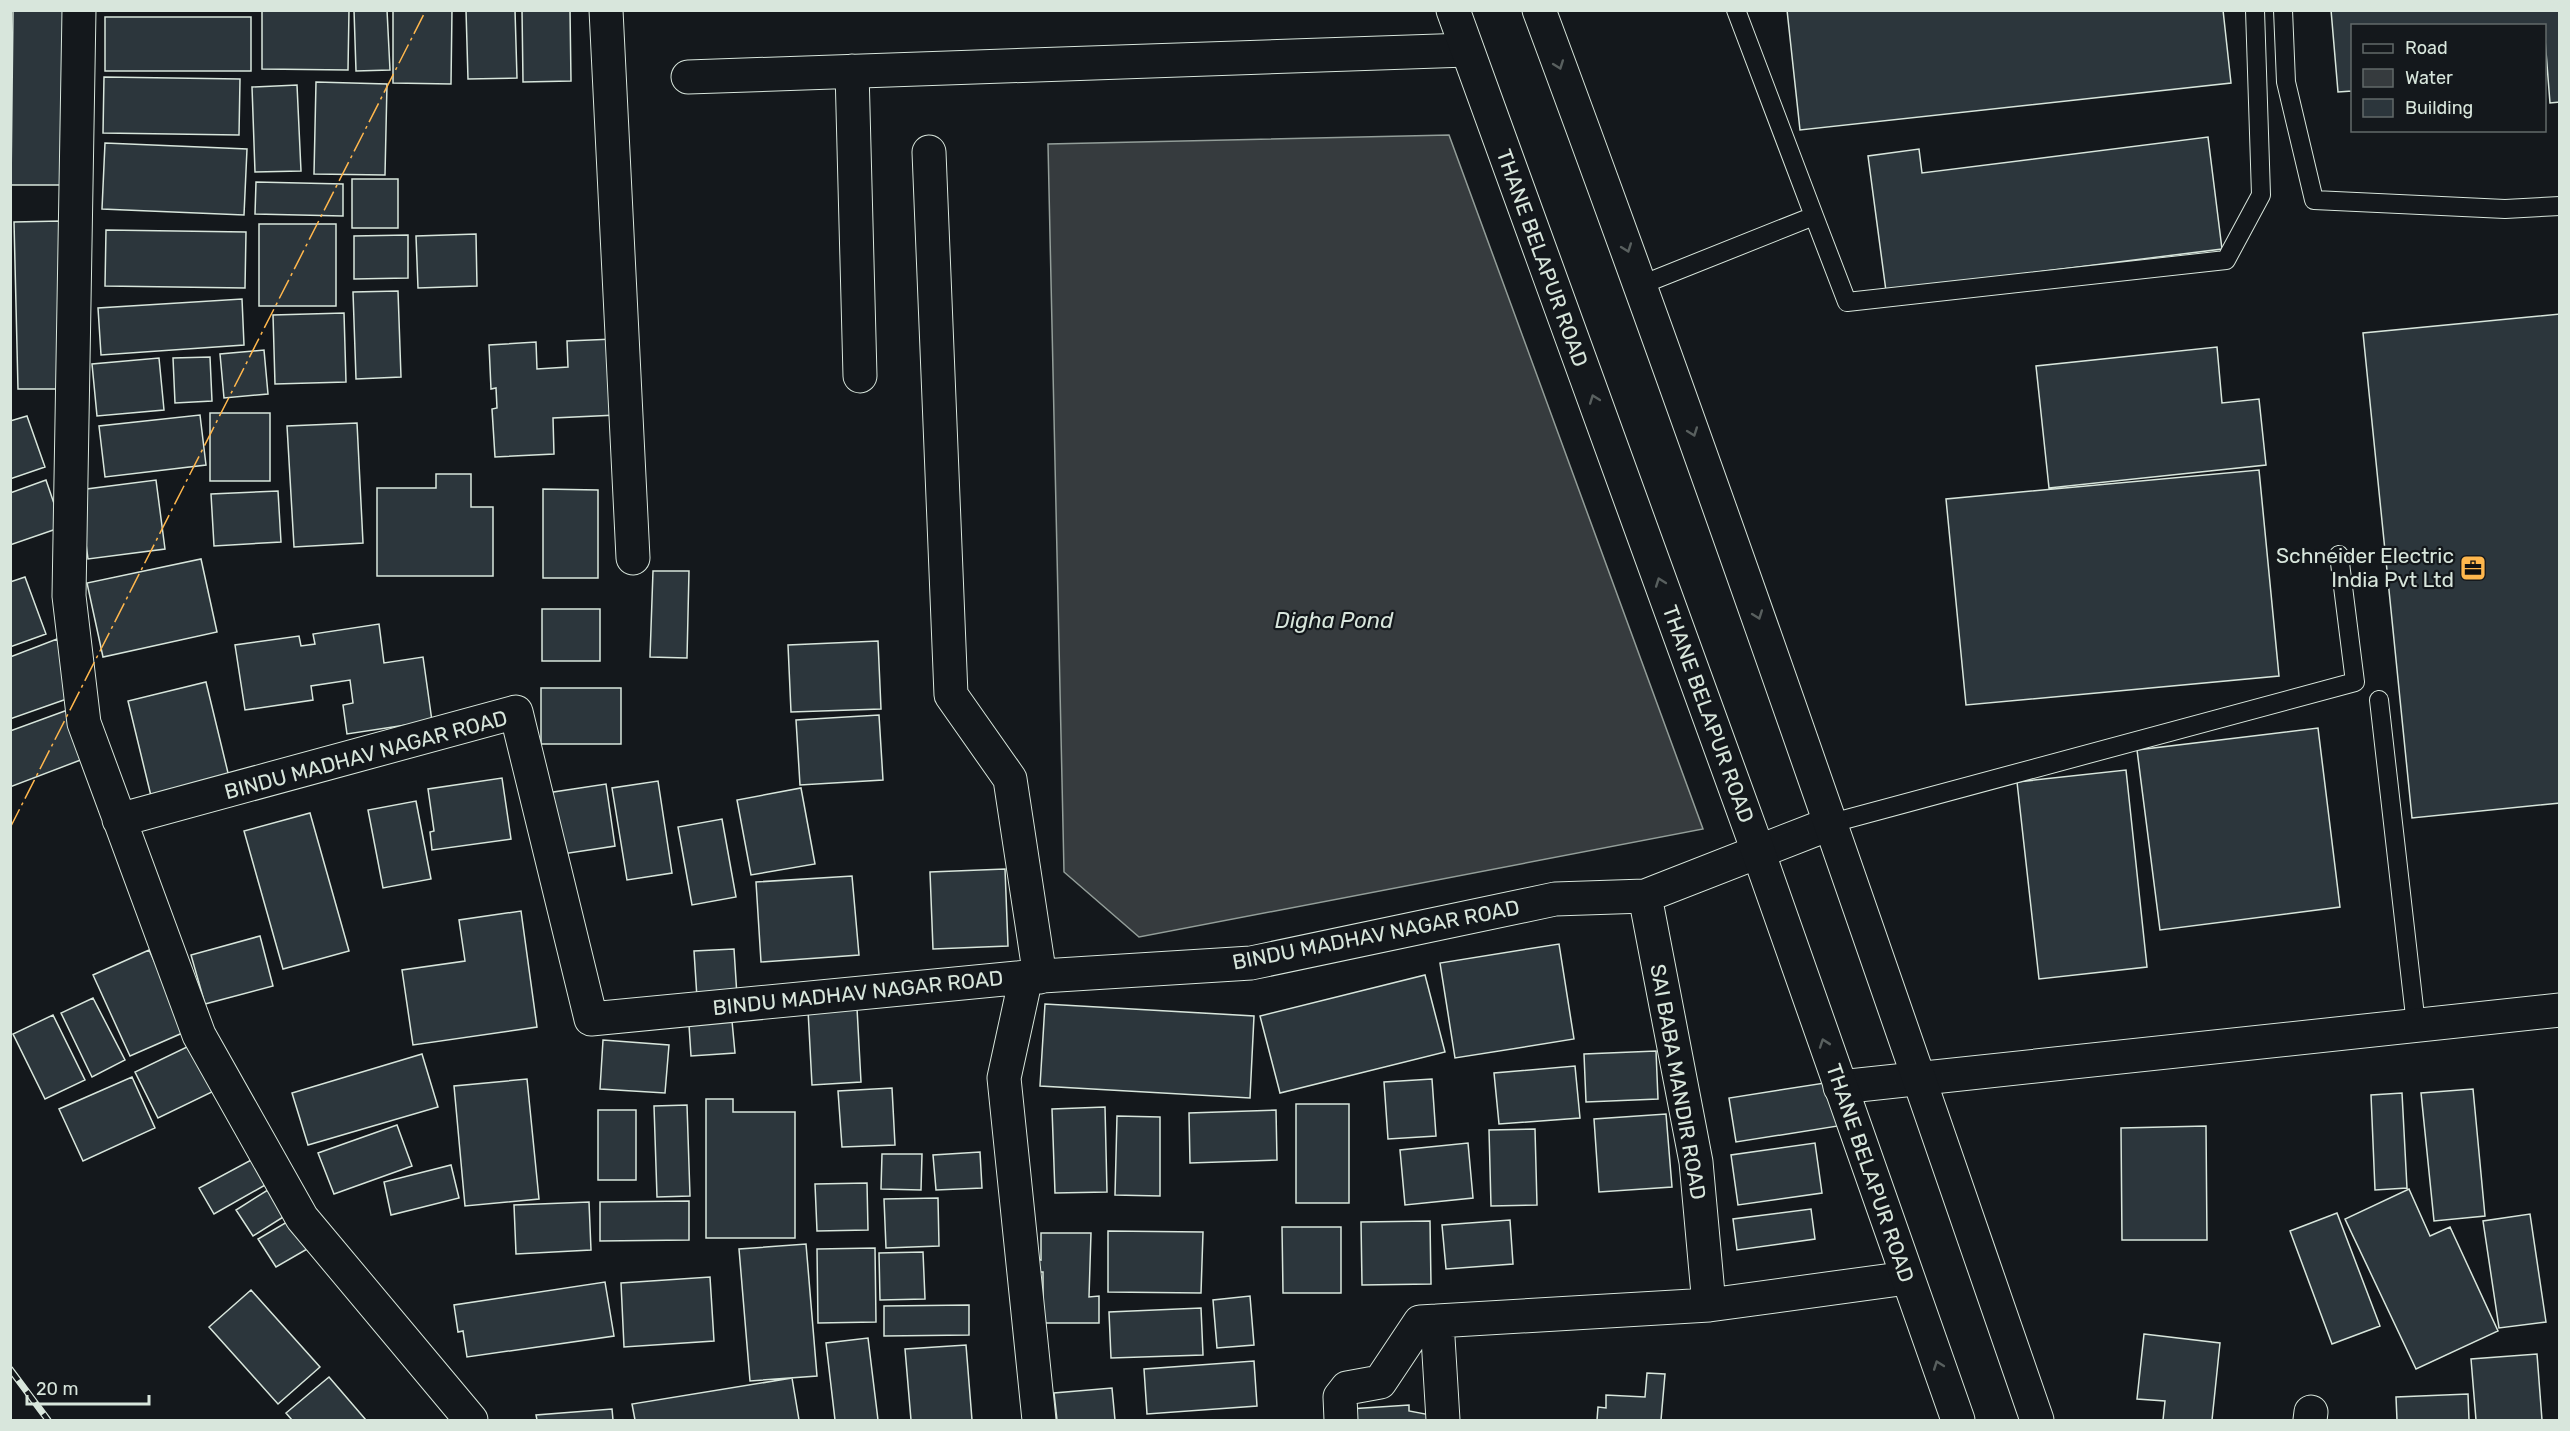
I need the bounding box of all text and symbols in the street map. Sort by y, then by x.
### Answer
legend [2351,24,2546,132]
text: Road [2405,37,2448,59]
one-way arrow [1552,59,1565,70]
text: Water [2405,67,2453,89]
text: Building [2405,97,2473,119]
street label: THANE BELAPUR ROAD [1491,146,1593,370]
one-way arrow [1620,242,1633,253]
one-way arrow [1588,394,1601,405]
one-way arrow [1686,426,1699,437]
place label: Schneider Electric India Pvt Ltd [2276,543,2454,592]
office icon: Schneider Electric India Pvt Ltd [2458,553,2488,583]
one-way arrow [1655,577,1668,588]
street label: THANE BELAPUR ROAD [1657,602,1759,826]
water label: Digha Pond [1275,607,1394,634]
one-way arrow [1751,610,1764,620]
street label: BINDU MADHAV NAGAR ROAD [222,705,510,804]
street label: BINDU MADHAV NAGAR ROAD [1230,894,1522,975]
street label: SAI BABA MANDIR ROAD [1645,962,1712,1202]
street label: BINDU MADHAV NAGAR ROAD [712,965,1004,1020]
one-way arrow [1819,1038,1832,1049]
street label: THANE BELAPUR ROAD [1821,1060,1920,1285]
one-way arrow [1933,1360,1946,1371]
scale bar [27,1368,148,1406]
text: 20 m [36,1378,78,1400]

